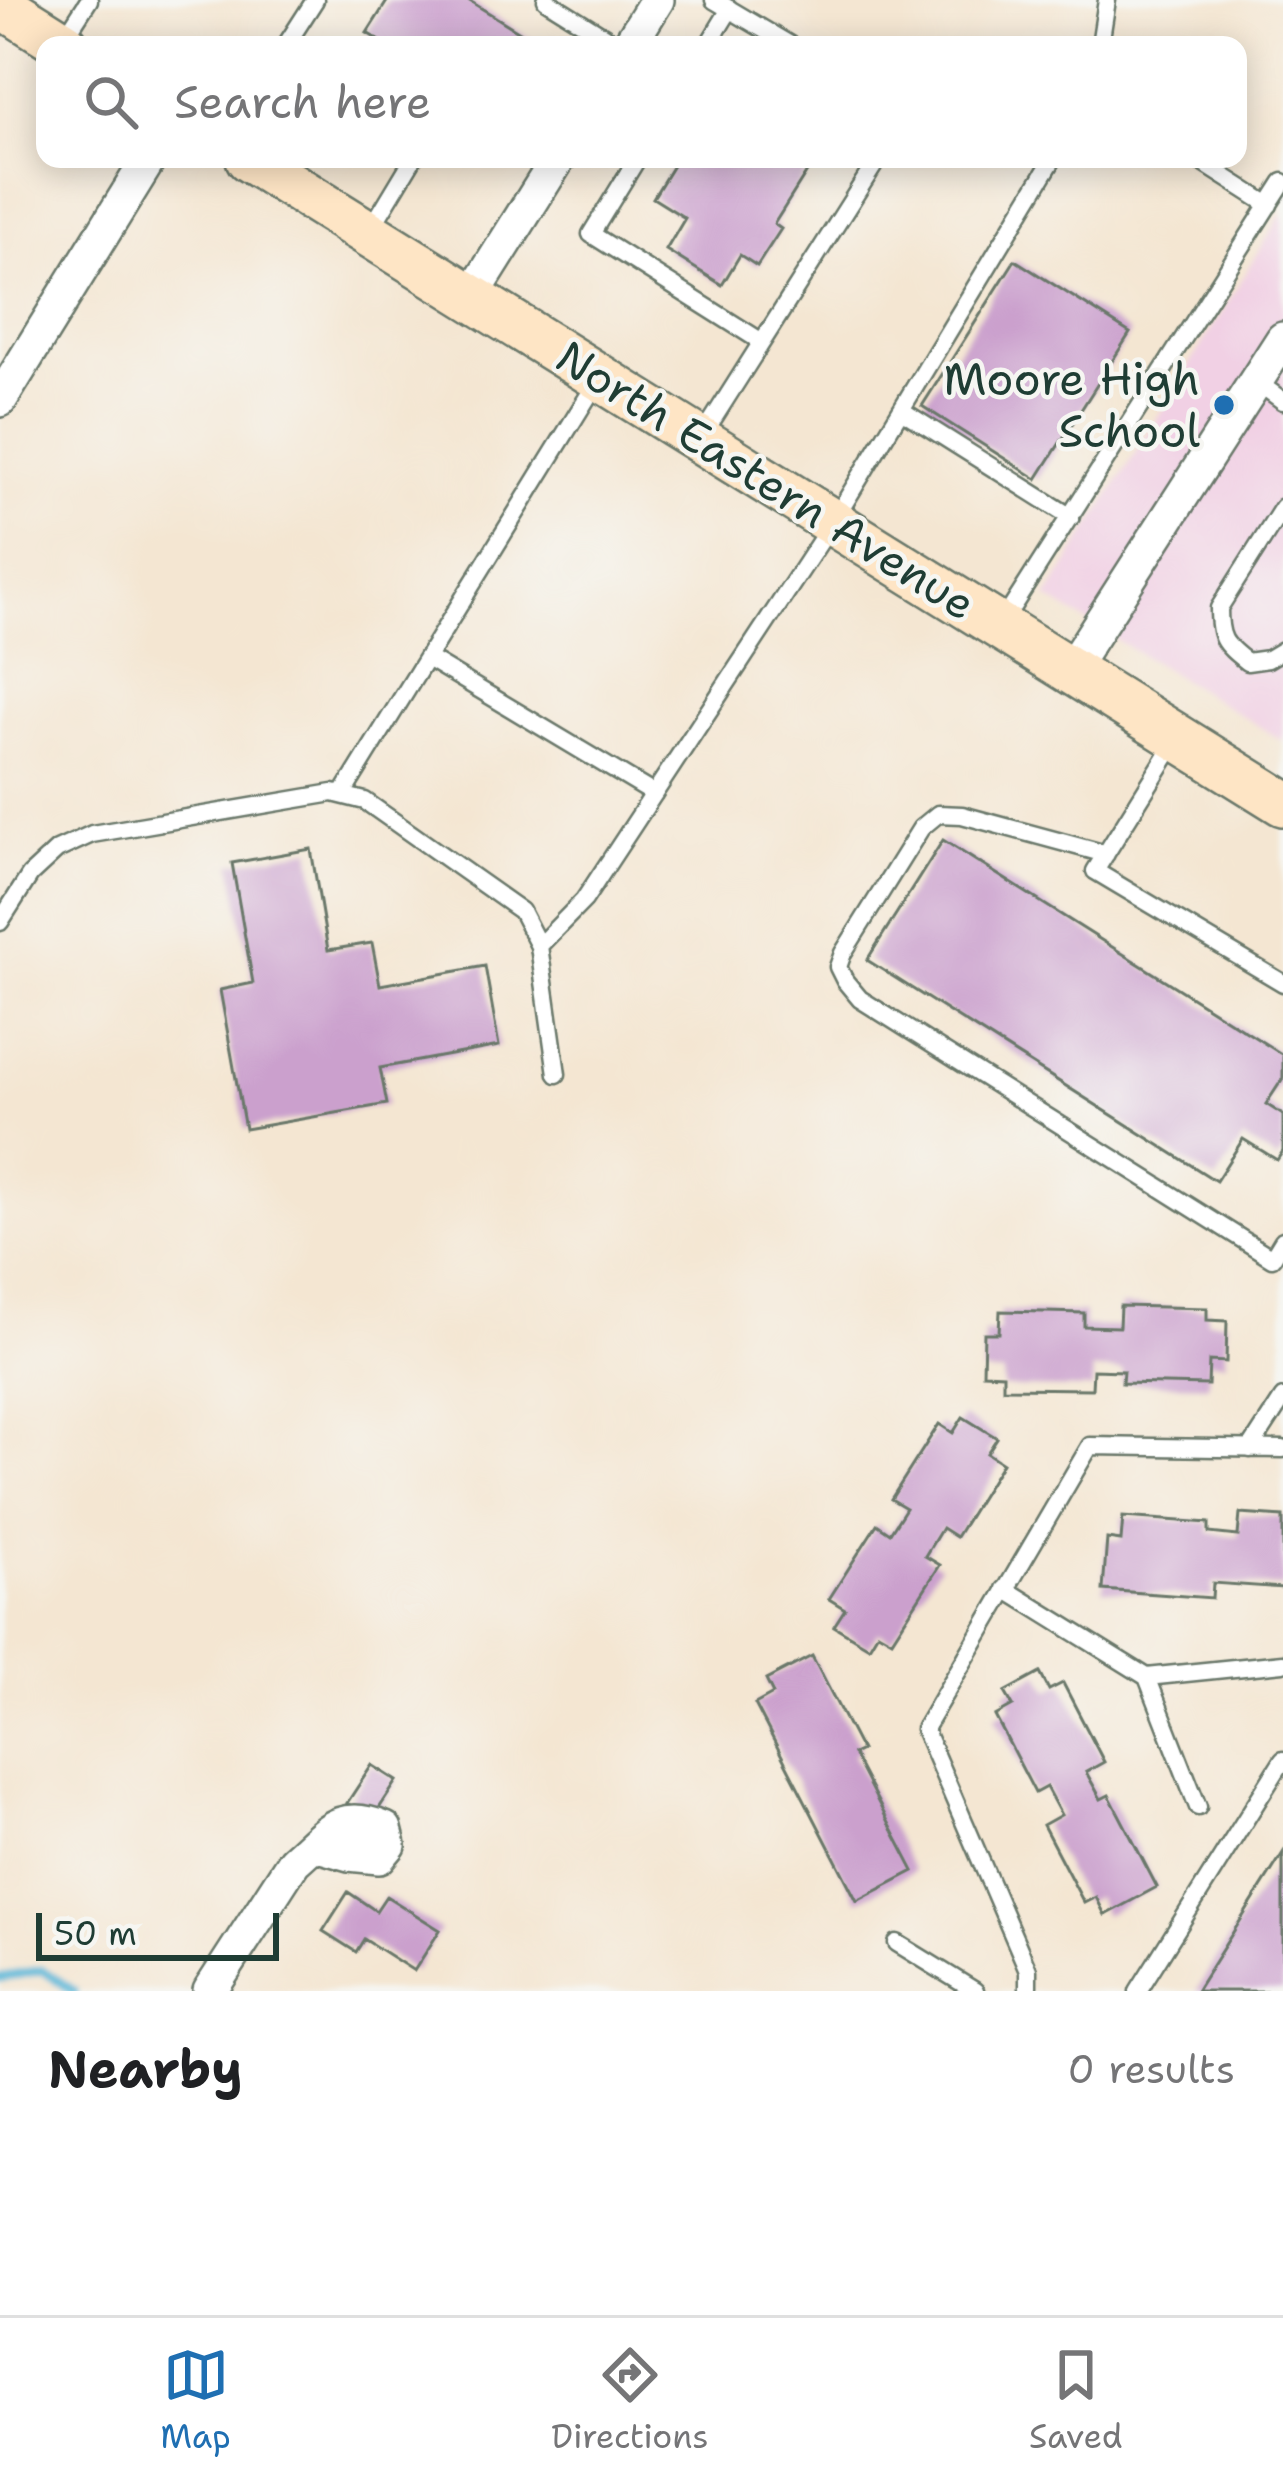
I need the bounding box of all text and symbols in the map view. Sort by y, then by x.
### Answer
search box [36,36,1247,168]
icon: search [78,69,144,135]
text: Search here [174,72,431,132]
street label: North Eastern Avenue [545,326,987,634]
place label: Moore High School [943,349,1200,461]
marker: Moore High School [1211,392,1237,418]
scale bar [36,1907,279,1960]
text: 50 m [54,1911,137,1956]
text: Nearby [48,2035,243,2103]
text: 0 results [1068,2043,1235,2095]
tab: Map [160,2342,231,2459]
tab: Directions [551,2342,709,2459]
tab: Saved [1029,2342,1123,2459]

